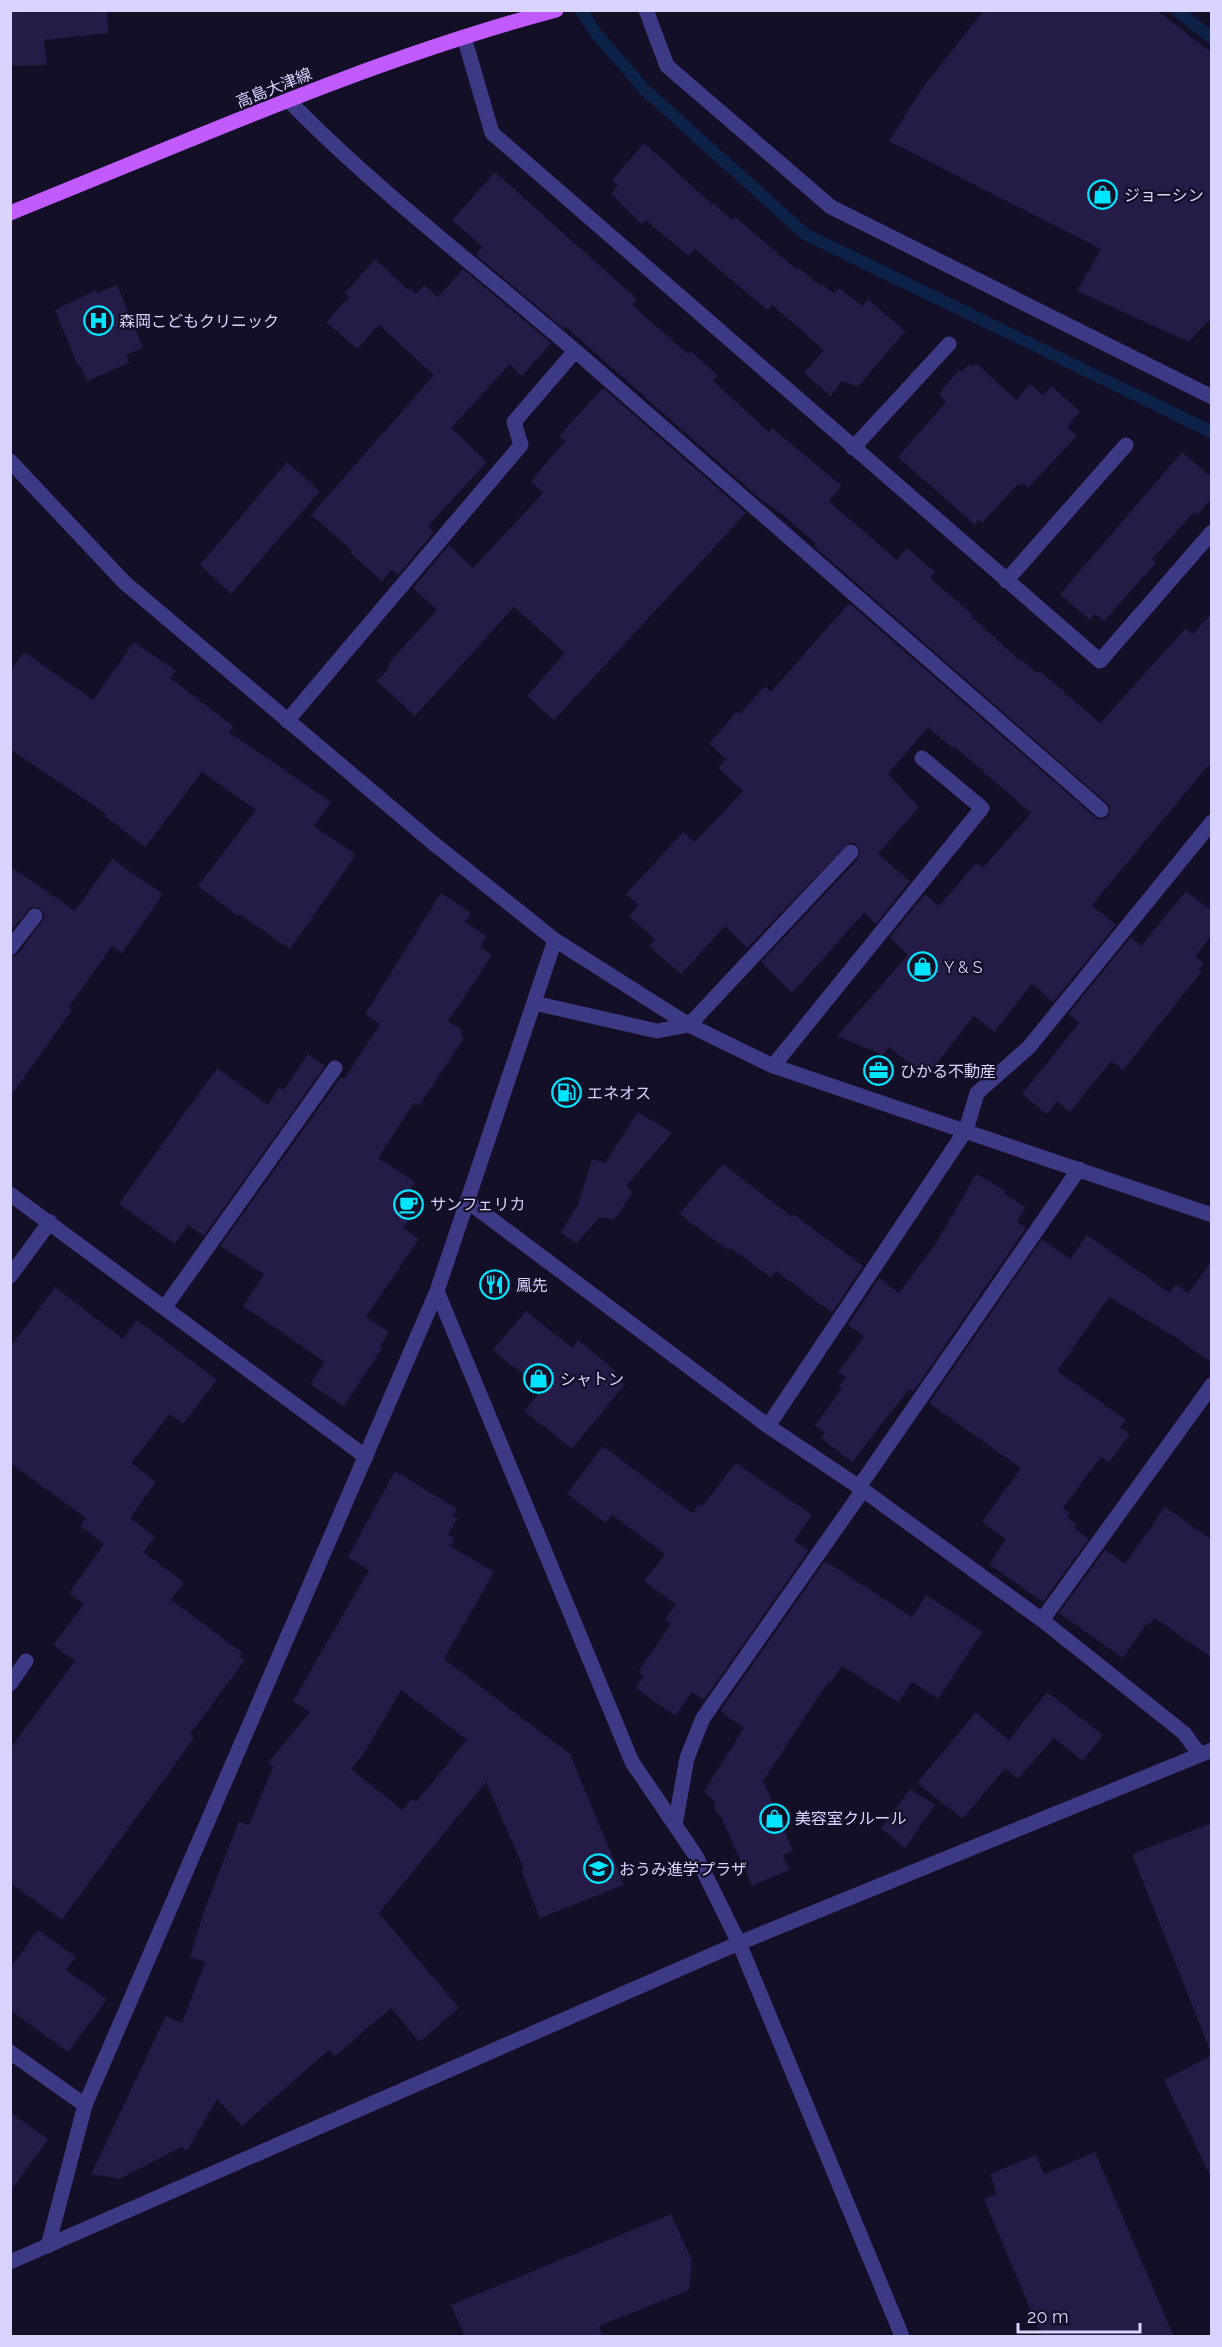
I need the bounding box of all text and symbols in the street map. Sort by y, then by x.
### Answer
street label: 高島大津線 [233,64,315,112]
shop icon: ジョーシン [1087,179,1119,211]
place label: ジョーシン [1124,186,1204,205]
hospital icon: 森岡こどもクリニック [82,305,114,337]
place label: 森岡こどもクリニック [119,312,279,331]
shop icon: Y & S [907,951,939,983]
place label: Y & S [944,958,983,977]
office icon: ひかる不動産 [863,1055,895,1087]
place label: ひかる不動産 [900,1062,996,1081]
fuel station icon: エネオス [550,1077,582,1109]
place label: エネオス [587,1084,651,1103]
cafe icon: サンフェリカ [393,1188,425,1220]
place label: サンフェリカ [430,1195,526,1214]
restaurant icon: 鳳先 [479,1269,511,1301]
place label: 鳳先 [516,1276,548,1295]
shop icon: シャトン [523,1363,555,1395]
place label: シャトン [560,1370,624,1389]
shop icon: 美容室クルール [758,1802,790,1834]
place label: 美容室クルール [795,1809,907,1828]
school or university icon: おうみ進学プラザ [582,1853,614,1885]
place label: おうみ進学プラザ [619,1860,747,1879]
scale bar [1018,2296,1140,2334]
text: 20 m [1027,2306,1069,2327]

